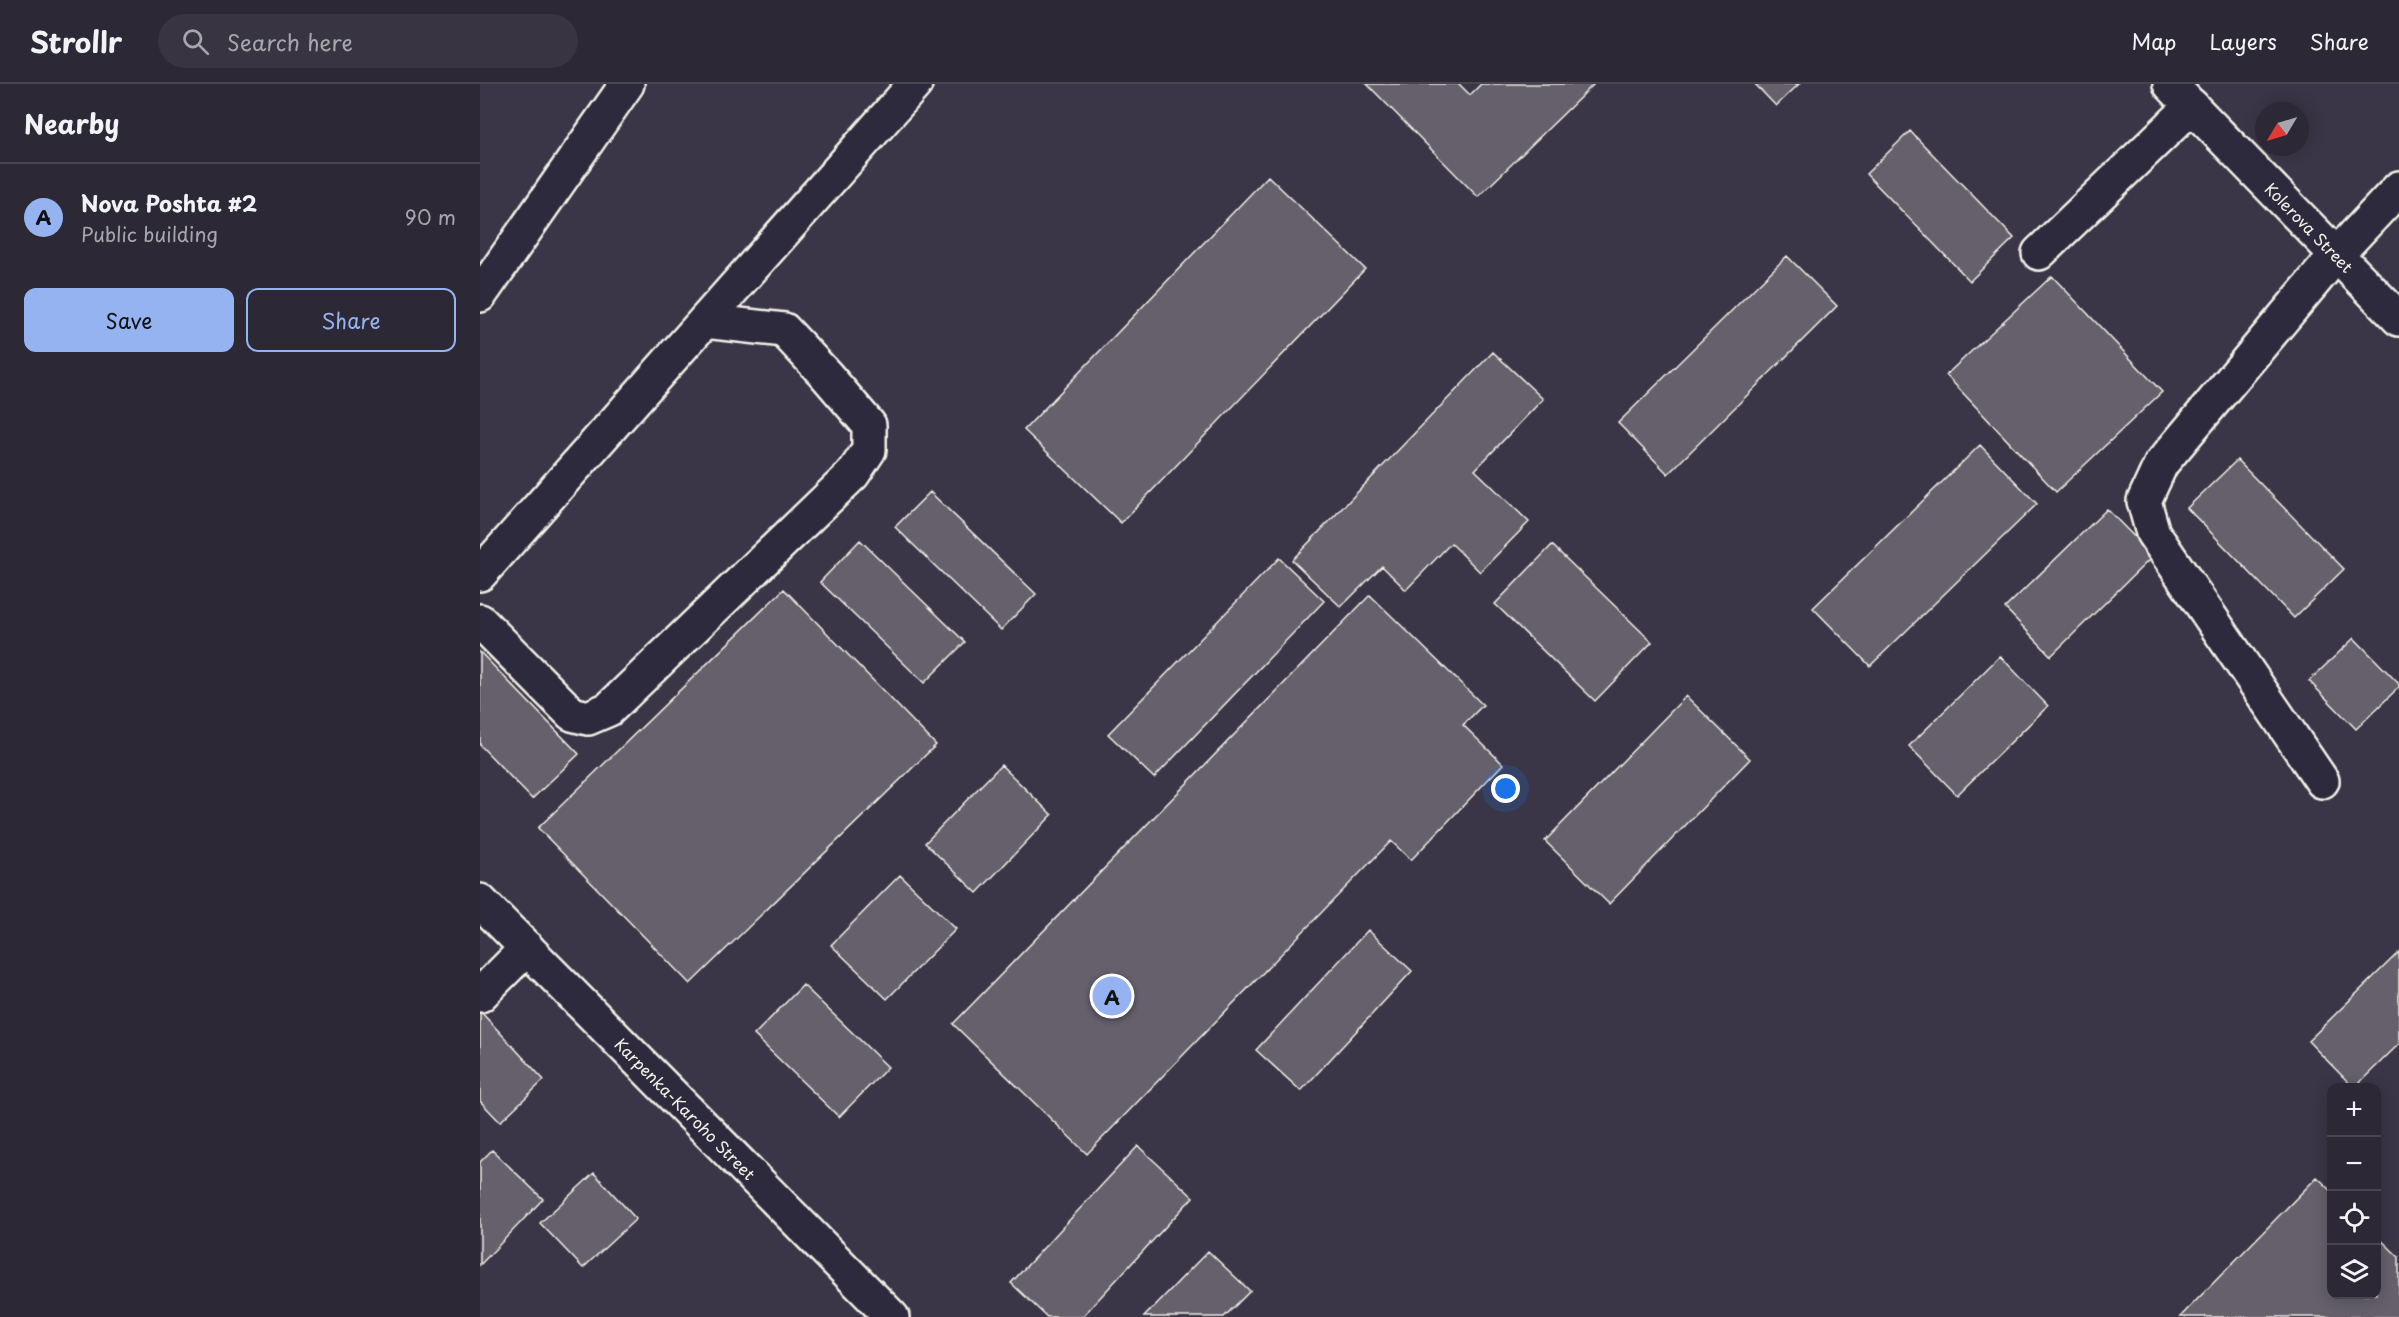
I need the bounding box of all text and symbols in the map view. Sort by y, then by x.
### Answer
search box [158,14,578,68]
text: Strollr [30,20,122,63]
icon: search [179,25,212,58]
text: Search here [227,25,353,58]
text: Map [2132,25,2176,57]
text: Layers [2209,25,2277,57]
text: Share [2310,25,2369,57]
north arrow [2255,102,2309,156]
text: Nearby [24,104,119,143]
street label: Kolerova Street [2260,177,2360,278]
text: Nova Poshta #2 [81,186,257,219]
text: A [36,202,51,232]
text: 90 m [405,202,456,232]
text: Public building [81,219,218,249]
button: Save [24,288,234,352]
button: Share [246,288,456,352]
your location [1491,774,1520,803]
pin: A [1092,974,1132,1018]
street label: Karpenka-Karoho Street [610,1032,762,1185]
map controls [2327,1083,2381,1299]
button: + [2327,1083,2381,1137]
button: − [2327,1137,2381,1191]
button: locate [2327,1191,2381,1245]
button: layers [2327,1245,2381,1299]

